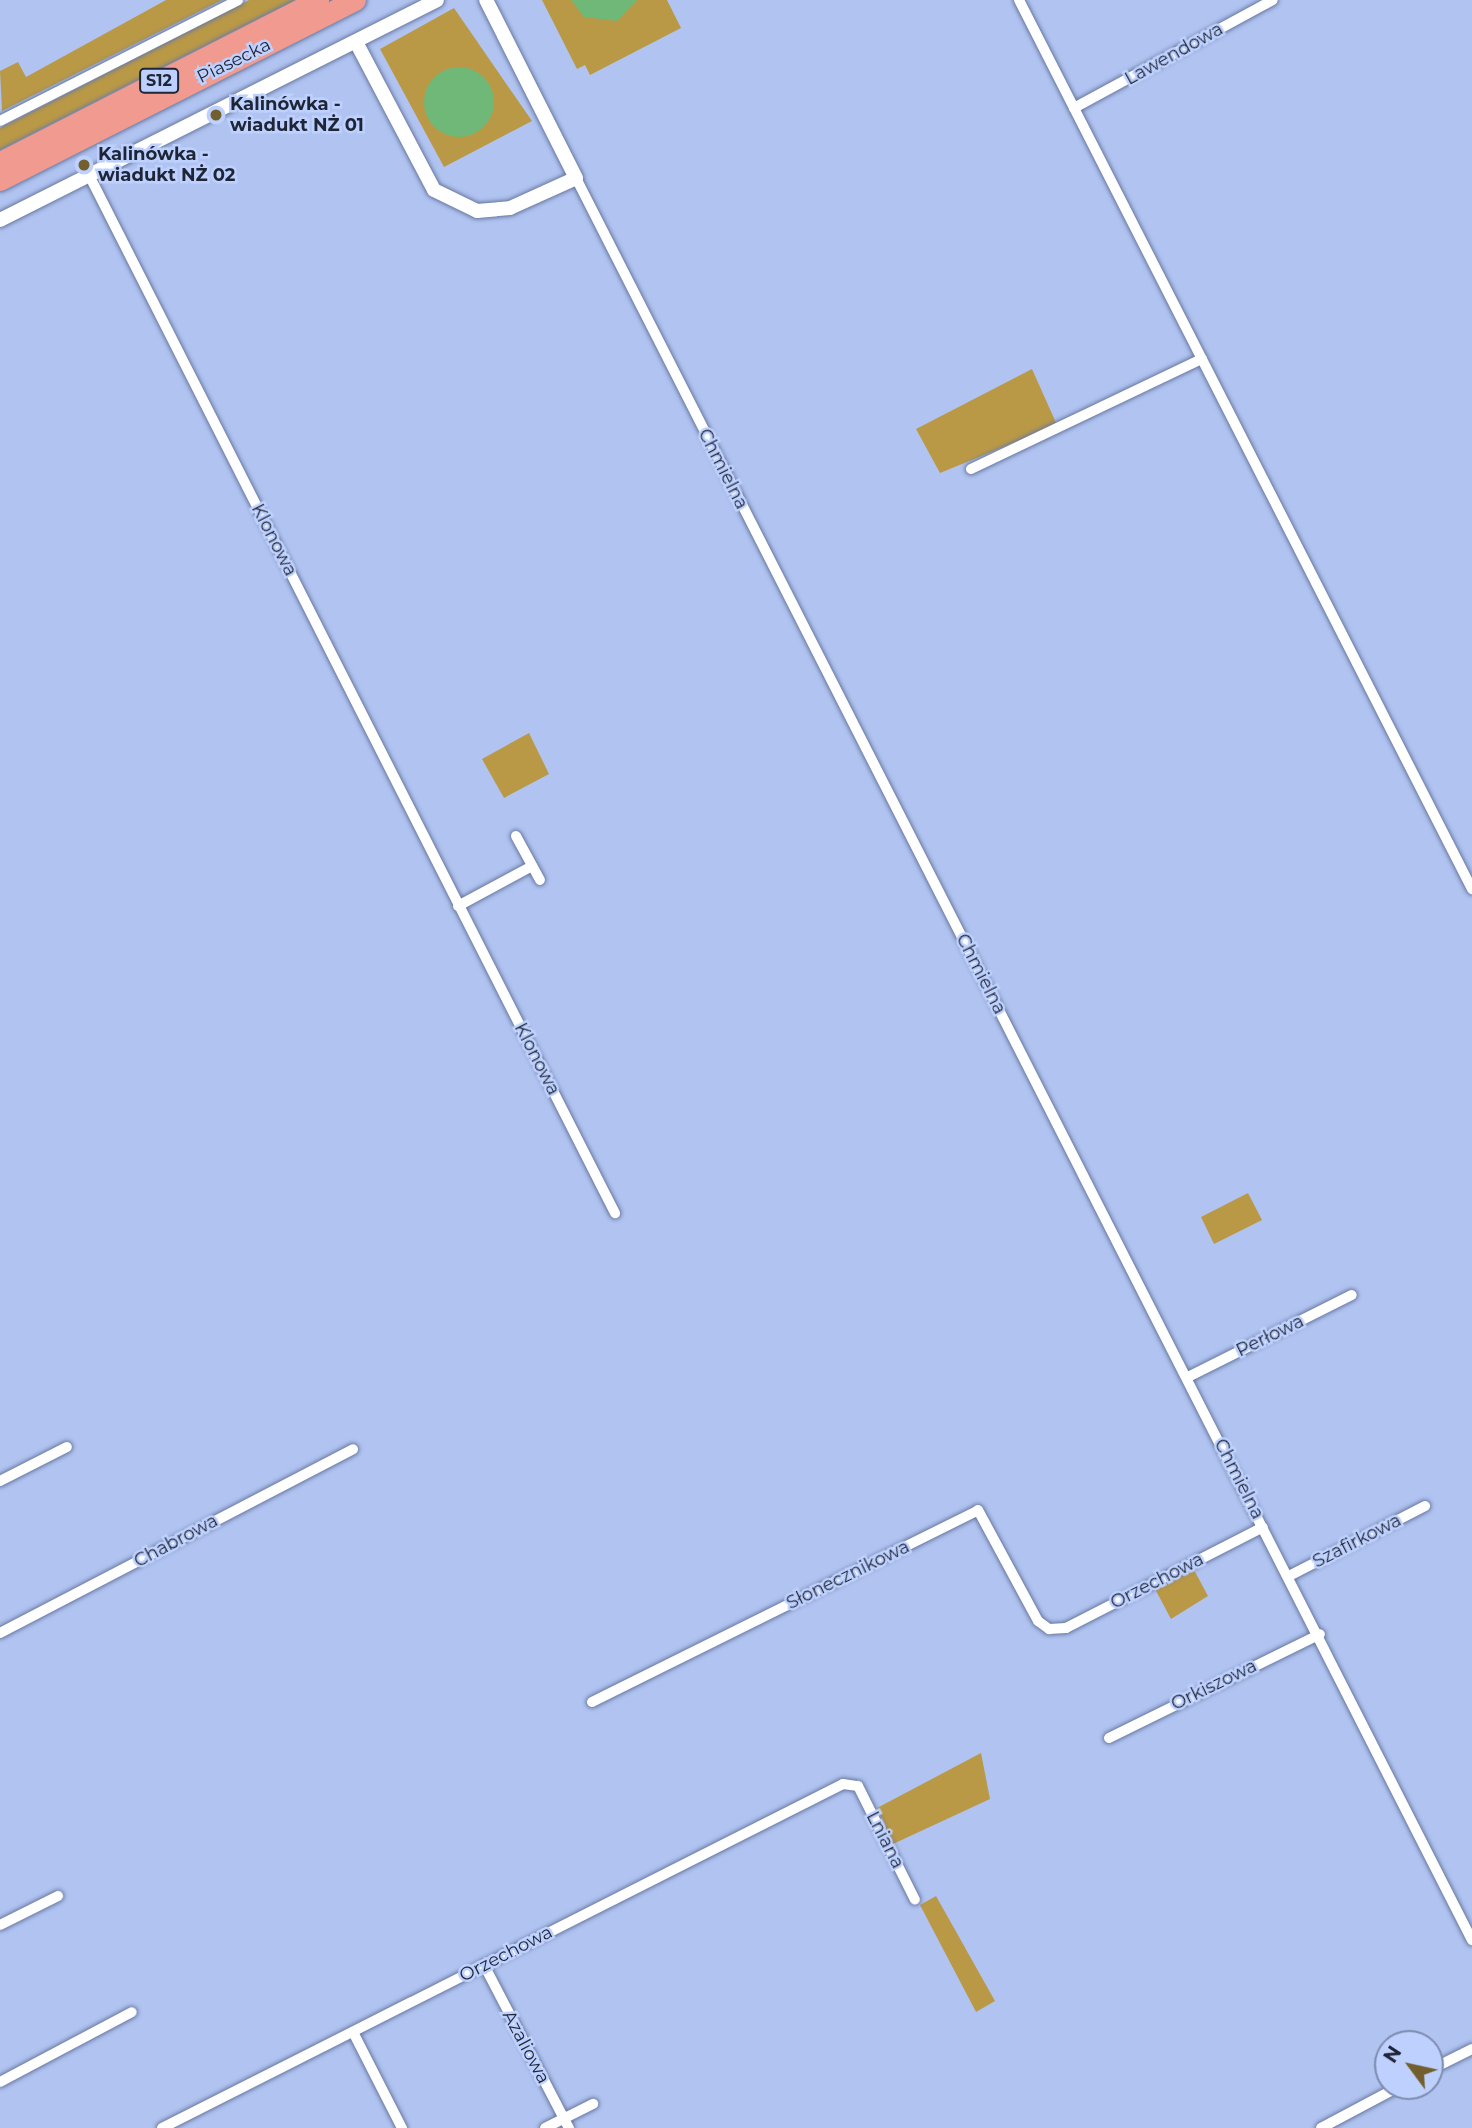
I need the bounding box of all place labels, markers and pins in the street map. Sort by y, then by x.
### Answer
place label: Kalinówka - wiadukt NŻ 01 [230,94,364,136]
marker: Kalinówka - wiadukt NŻ 01 [208,107,224,123]
place label: Kalinówka - wiadukt NŻ 02 [98,144,235,186]
marker: Kalinówka - wiadukt NŻ 02 [76,157,92,173]

